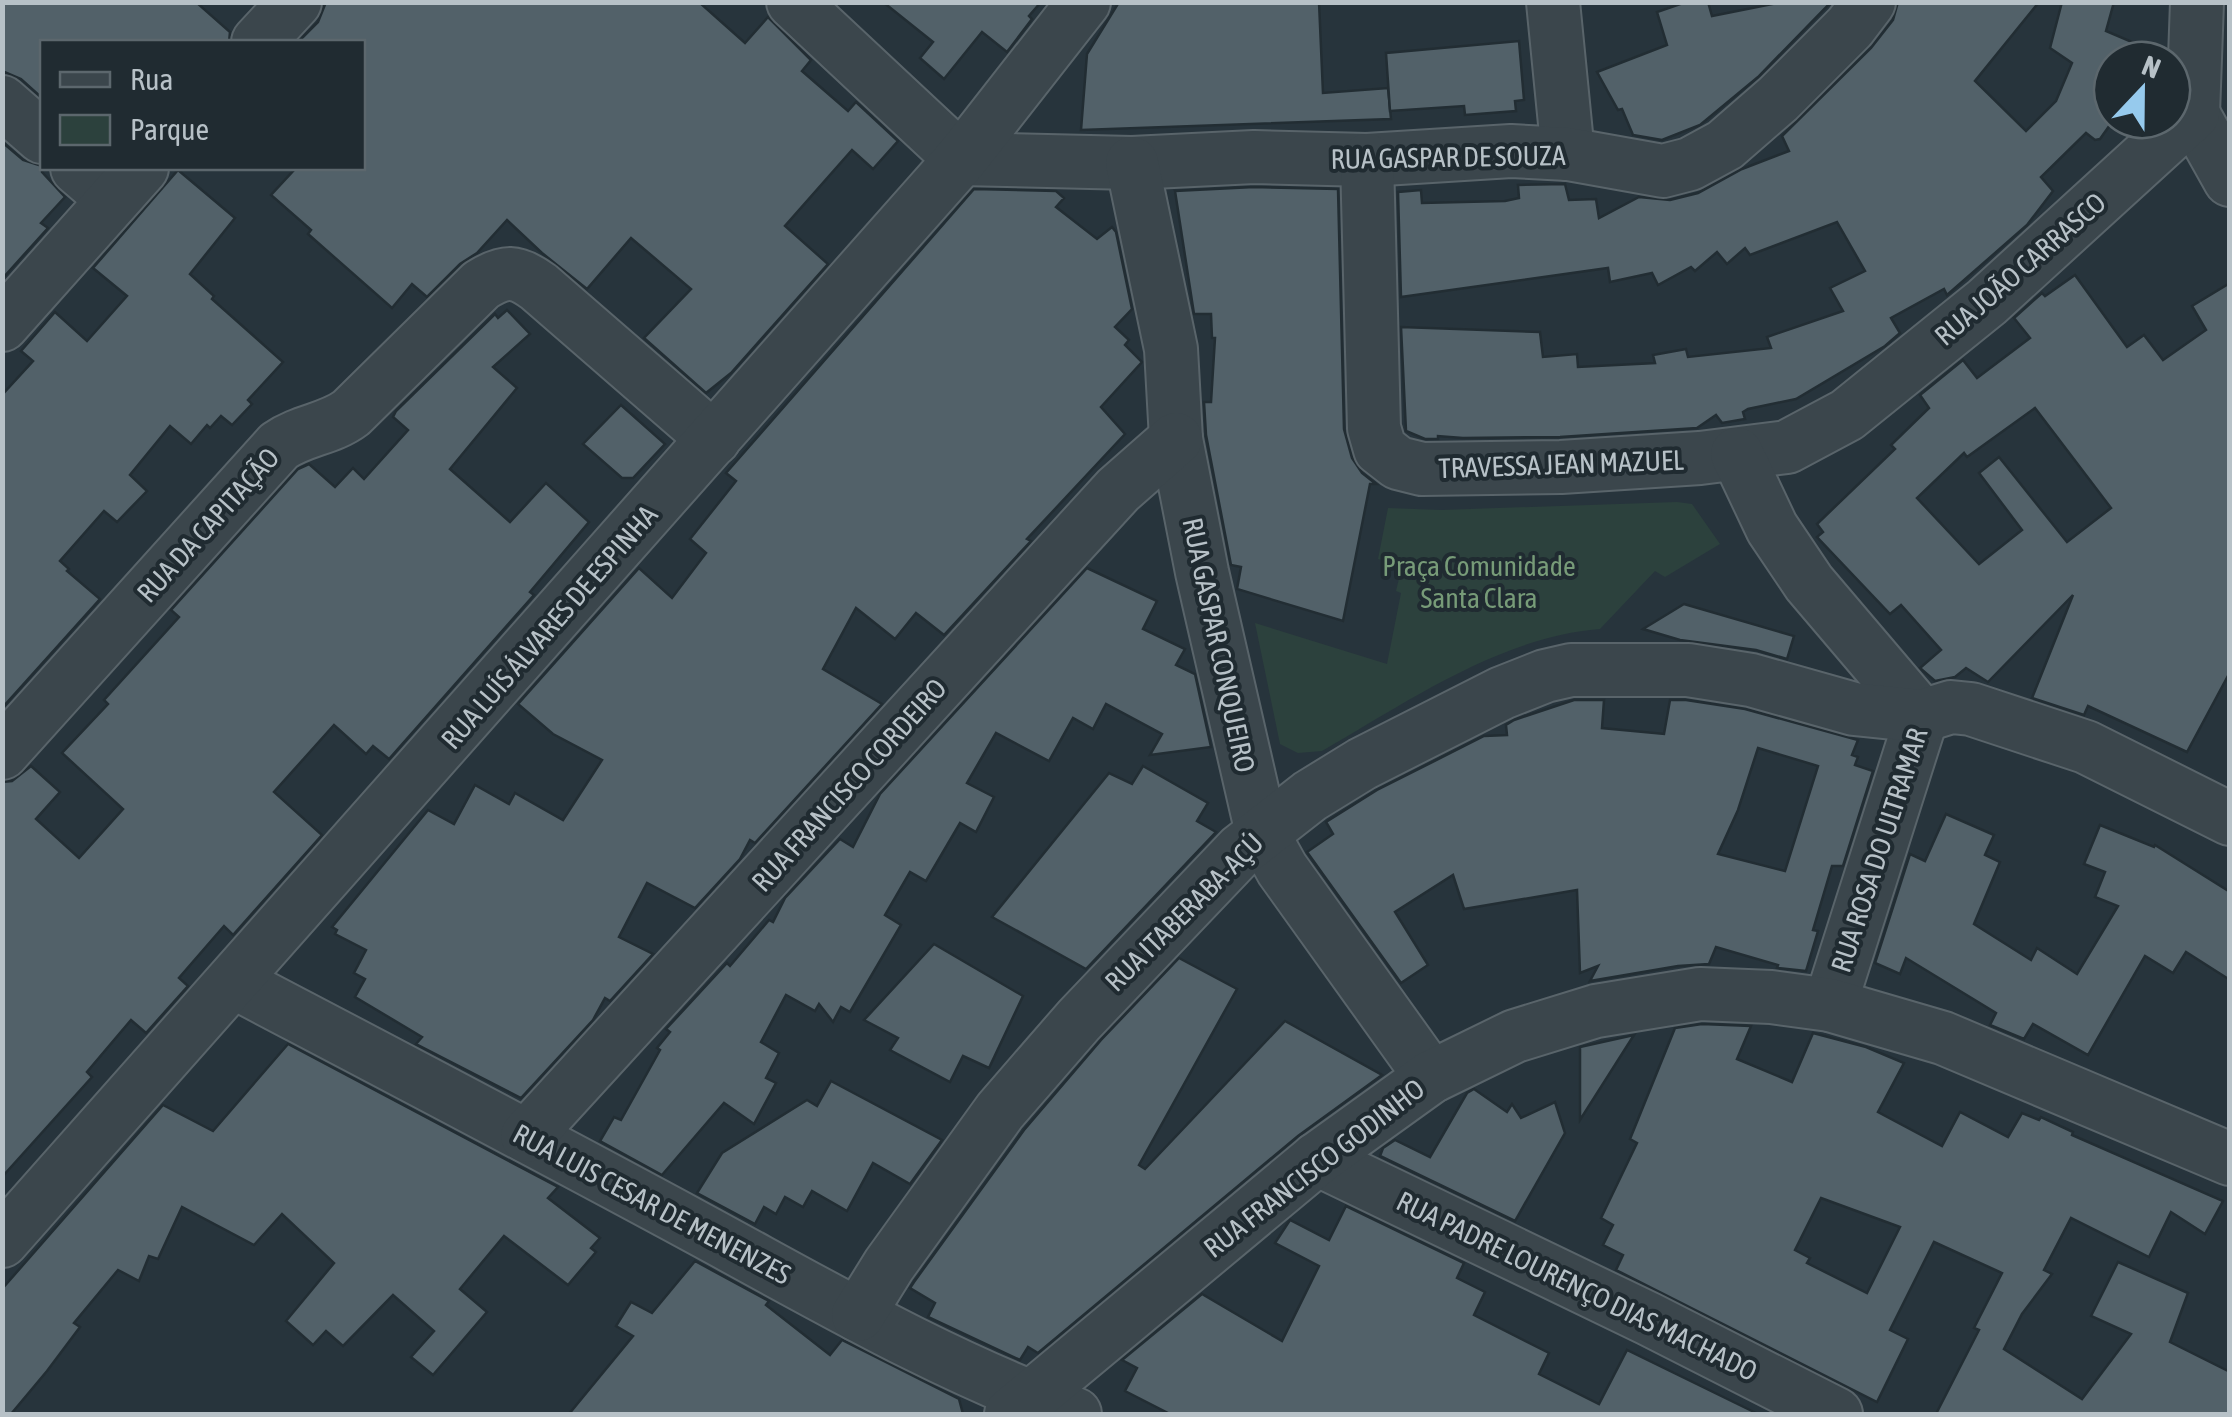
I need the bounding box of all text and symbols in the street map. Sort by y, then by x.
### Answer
legend [40,40,365,170]
north arrow [2092,40,2192,140]
text: N [2138,49,2165,85]
text: Rua [130,62,173,96]
text: Parque [130,112,209,146]
street label: RUA GASPAR DE SOUZA [1330,139,1566,175]
street label: RUA JOÃO CARRASCO [1928,186,2112,352]
street label: RUA DA CAPITAÇÃO [131,441,285,609]
street label: TRAVESSA JEAN MAZUEL [1438,444,1684,484]
street label: RUA LUÍS ÁLVARES DE ESPINHA [435,499,664,755]
street label: RUA GASPAR CONQUEIRO [1176,515,1262,775]
park label: Praça Comunidade Santa Clara [1382,550,1576,614]
street label: RUA FRANCISCO CORDEIRO [745,672,953,898]
street label: RUA ROSA DO ULTRAMAR [1824,724,1934,976]
street label: RUA ITABERABA-AÇÚ [1098,826,1270,998]
street label: RUA FRANCISCO GODINHO [1198,1072,1430,1264]
street label: RUA LUIS CESAR DE MENENZES [508,1117,796,1291]
street label: RUA PADRE LOURENÇO DIAS MACHADO [1392,1185,1762,1387]

